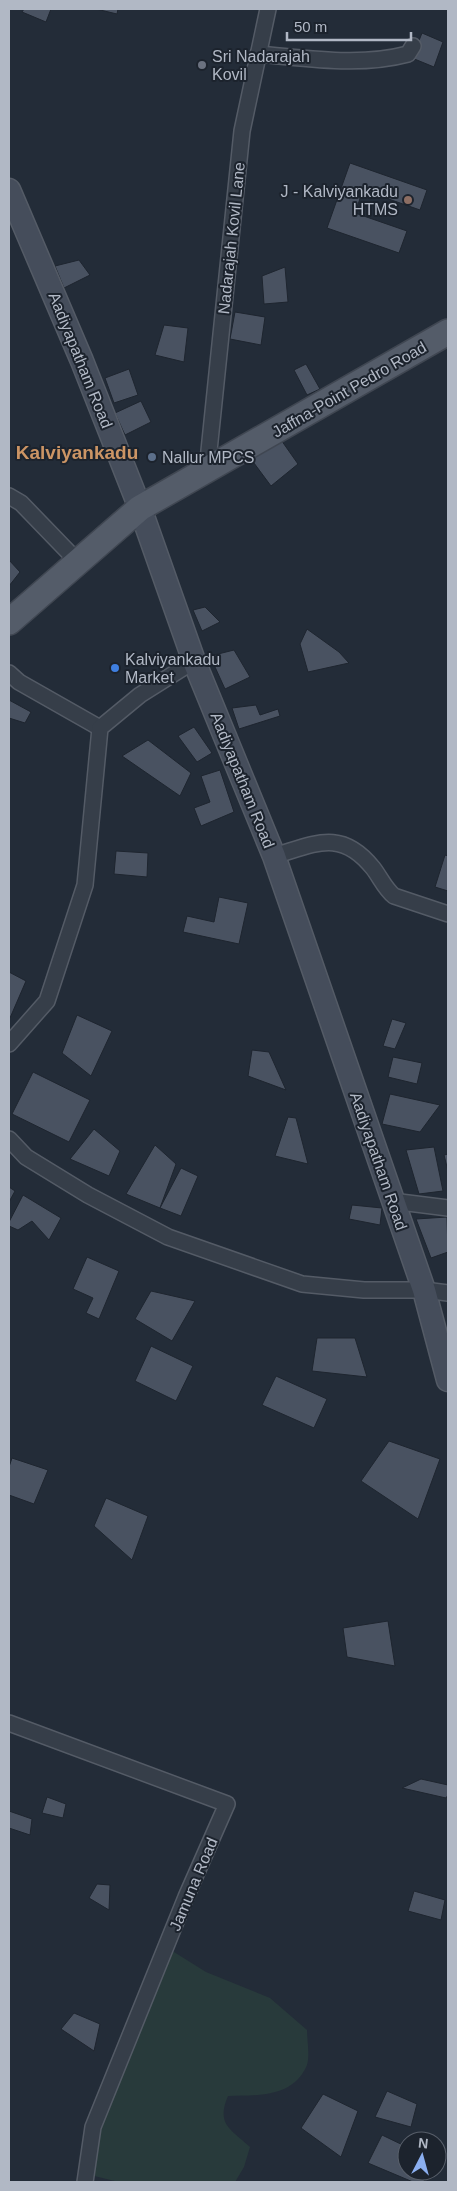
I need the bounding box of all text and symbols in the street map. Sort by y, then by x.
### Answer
scale bar [287,10,411,42]
text: 50 m [294,18,327,35]
place label: Sri Nadarajah Kovil [212,48,310,83]
marker: Sri Nadarajah Kovil [196,59,208,71]
street label: Nadarajah Kovil Lane [215,161,248,315]
place label: J - Kalviyankadu HTMS [281,183,398,218]
marker: J - Kalviyankadu HTMS [402,194,414,206]
street label: Aadiyapatham Road [45,290,116,431]
street label: Jaffna-Point Pedro Road [269,338,429,441]
district label: Kalviyankadu [16,442,138,463]
place label: Nallur MPCS [162,449,254,466]
marker: Nallur MPCS [146,451,158,463]
place label: Kalviyankadu Market [125,651,220,686]
marker: Kalviyankadu Market [109,662,121,674]
street label: Aadiyapatham Road [207,710,278,851]
street label: Aadiyapatham Road [347,1090,410,1232]
street label: Jamuna Road [166,1835,221,1933]
north arrow [397,2131,447,2181]
text: N [417,2135,429,2152]

